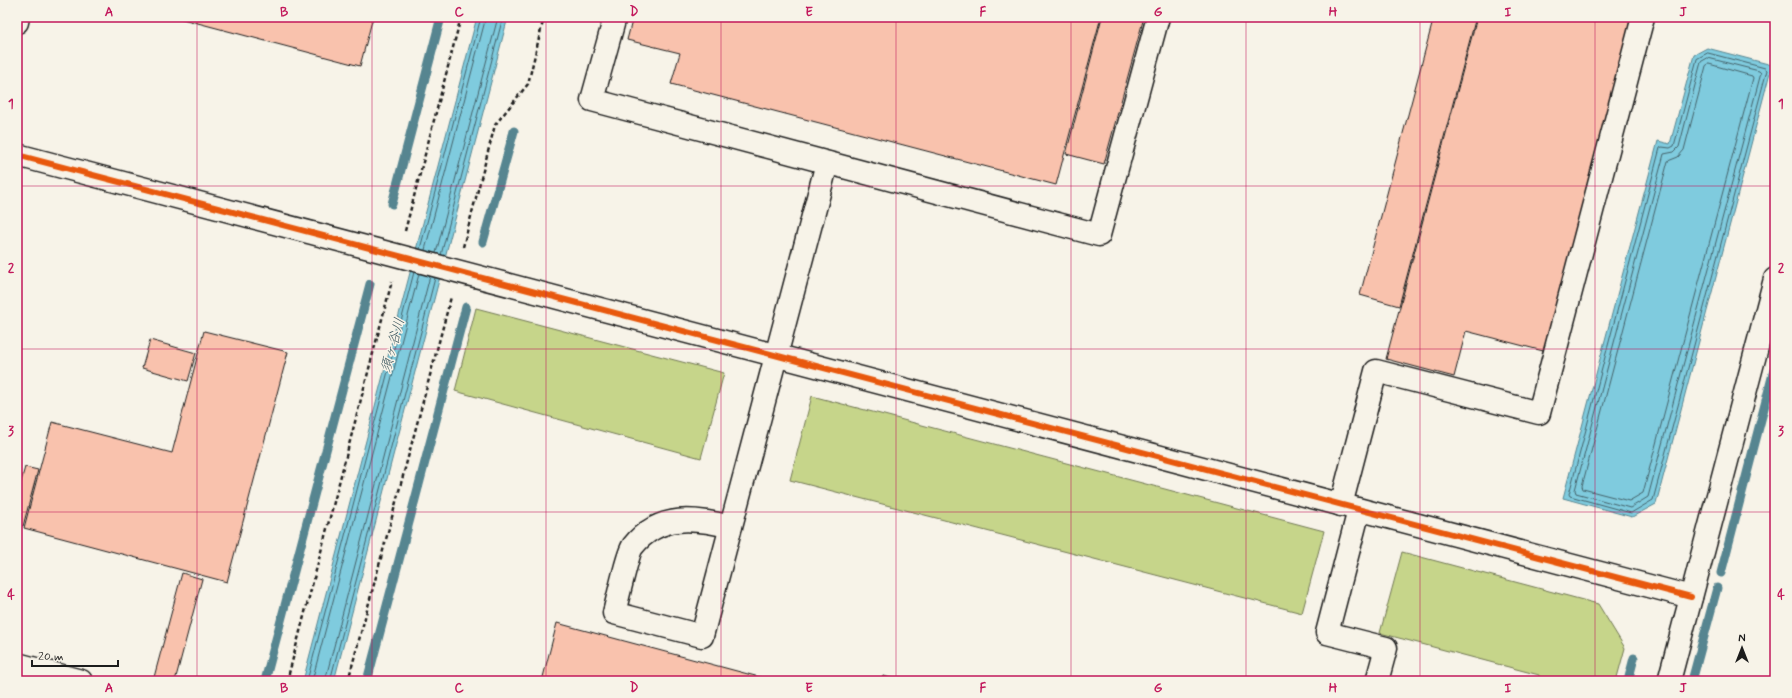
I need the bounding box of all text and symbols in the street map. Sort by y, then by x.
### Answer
text: A [105,4,113,21]
text: B [280,4,289,21]
text: C [454,4,464,21]
text: D [630,4,639,21]
text: E [805,4,813,21]
text: F [980,4,987,21]
text: G [1154,4,1163,21]
text: H [1329,4,1338,21]
text: I [1505,4,1512,21]
text: J [1679,4,1687,21]
text: 1 [8,96,14,113]
text: 1 [1778,96,1784,113]
text: 2 [8,260,15,277]
text: 2 [1778,260,1785,277]
water label: 須ヶ谷川 [377,316,409,375]
text: 3 [8,423,14,440]
text: 3 [1778,423,1784,440]
text: 4 [7,587,15,604]
text: 4 [1777,587,1785,604]
north arrow [1722,628,1762,668]
text: N [1738,632,1746,646]
scale bar [32,642,118,668]
text: 20 m [38,649,64,665]
text: A [105,680,113,697]
text: B [280,680,289,697]
text: C [454,680,464,697]
text: D [630,680,639,697]
text: E [805,680,813,697]
text: F [980,680,987,697]
text: G [1154,680,1163,697]
text: H [1329,680,1338,697]
text: I [1505,680,1512,697]
text: J [1679,680,1687,697]

